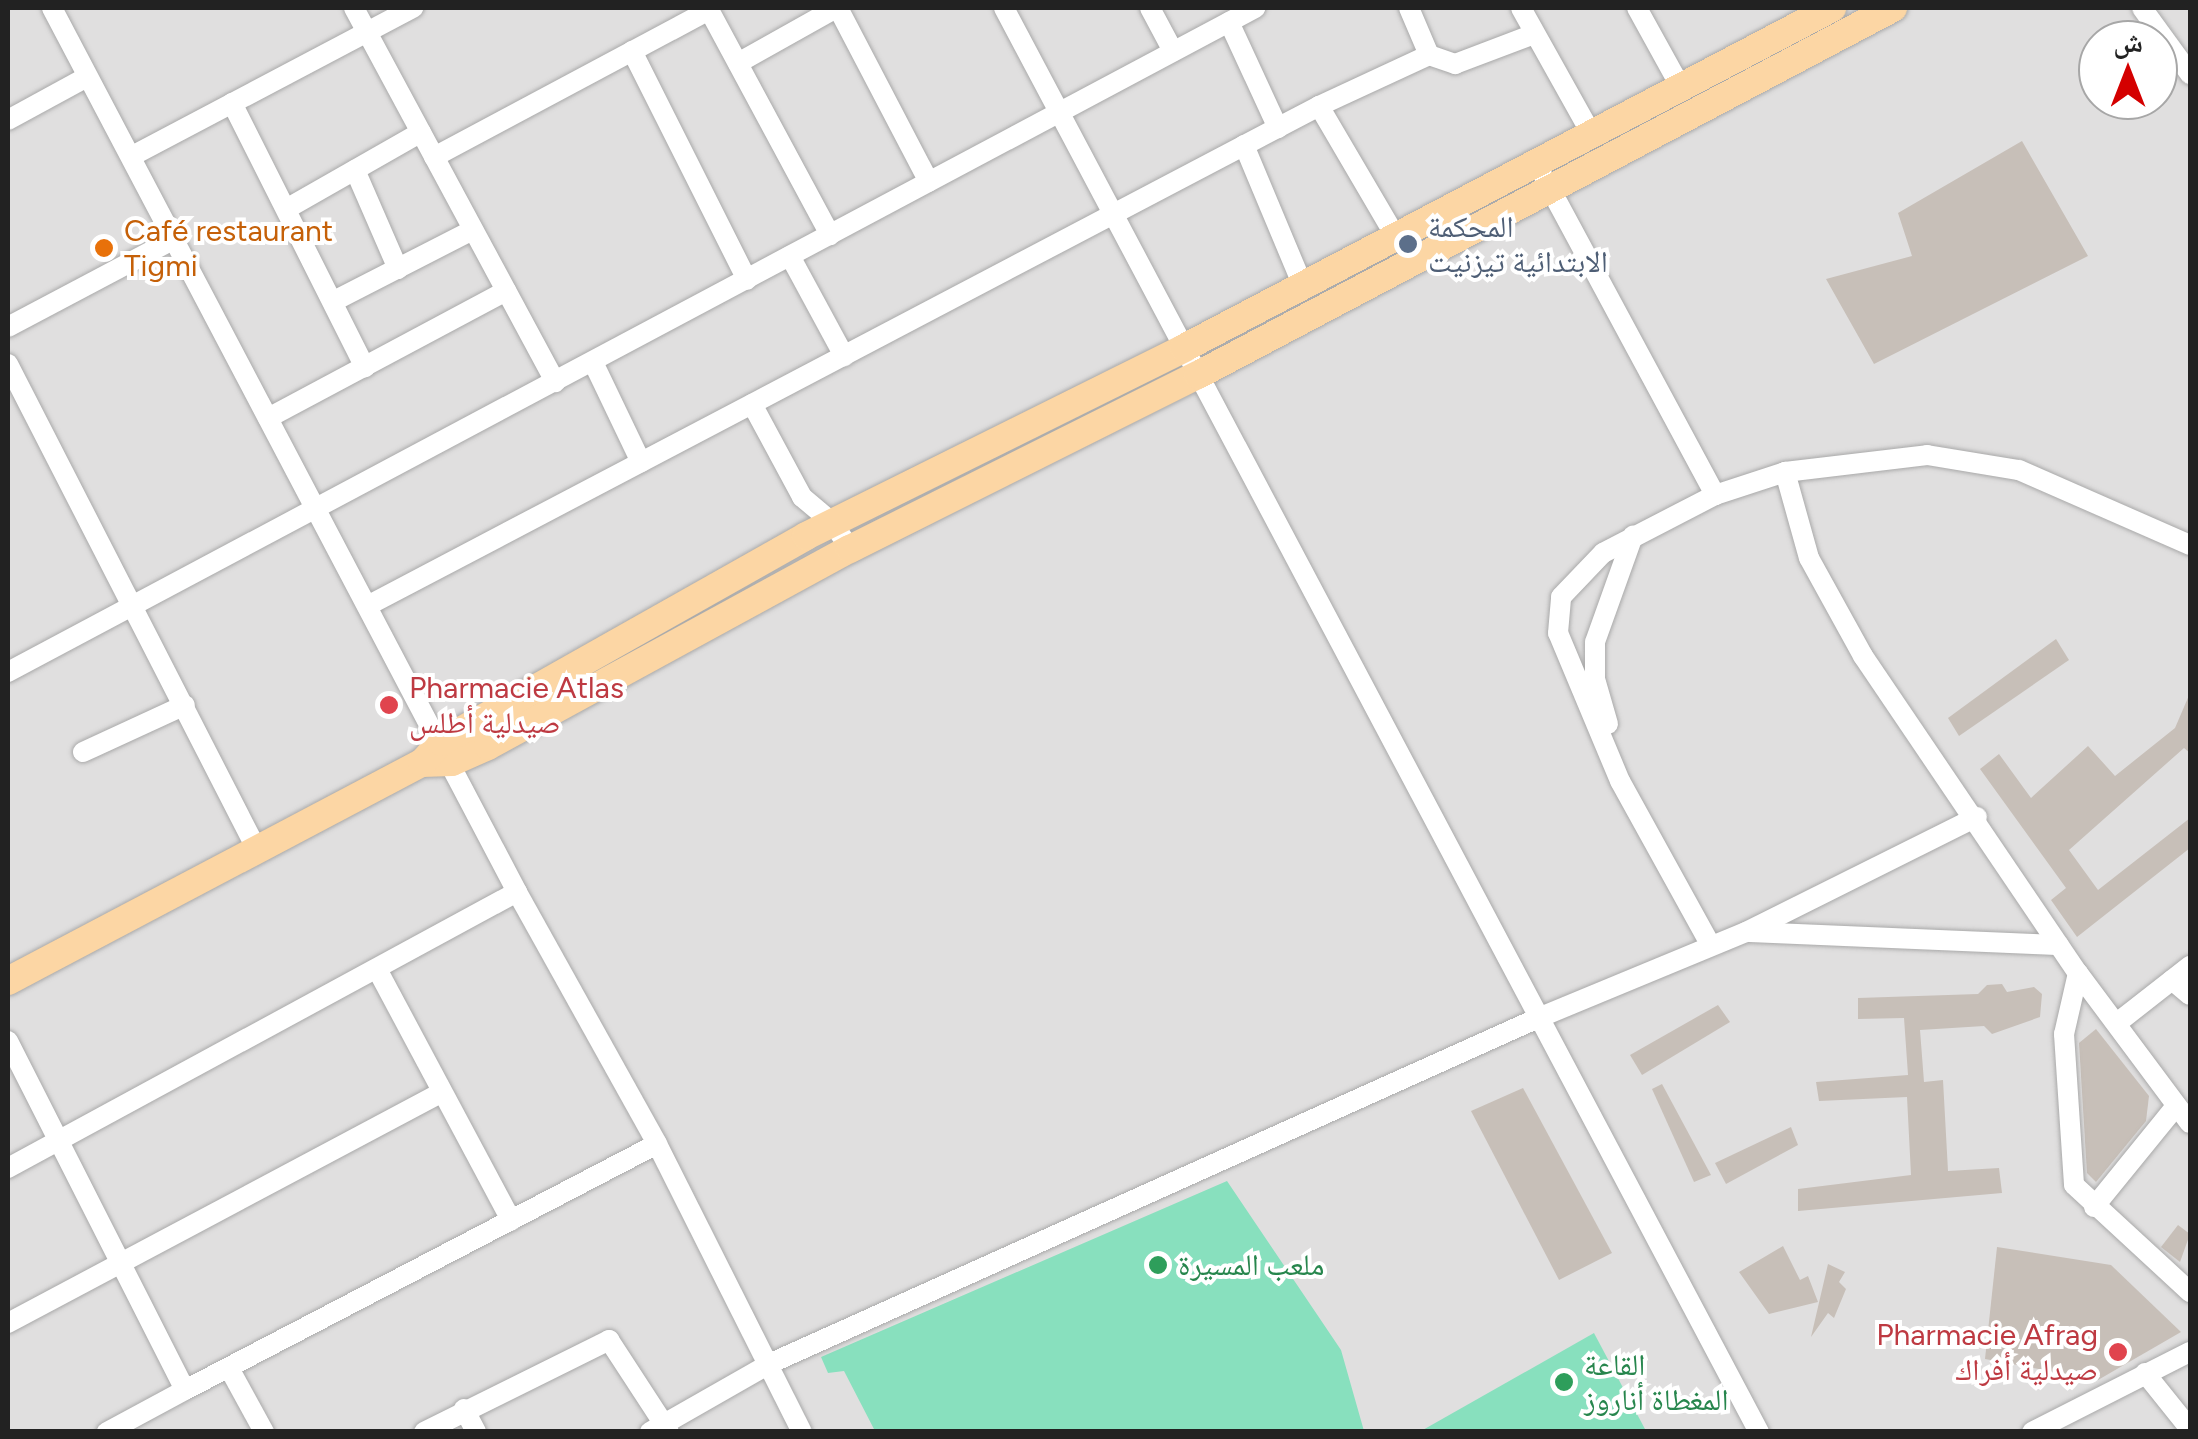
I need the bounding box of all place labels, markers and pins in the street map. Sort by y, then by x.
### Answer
place label: المحكمة الابتدائية تيزنيت [1428,209,1608,280]
place label: Café restaurant Tigmi [124,213,333,284]
marker: المحكمة الابتدائية تيزنيت [1397,233,1419,255]
marker: Café restaurant Tigmi [93,237,115,259]
place label: Pharmacie Atlas صيدلية أطلس [409,670,624,740]
marker: Pharmacie Atlas صيدلية أطلس [378,694,400,716]
place label: ملعب المسيرة [1178,1247,1324,1283]
marker: ملعب المسيرة [1147,1254,1169,1276]
place label: Pharmacie Afrag صيدلية أفراك [1876,1317,2098,1388]
marker: Pharmacie Afrag صيدلية أفراك [2107,1341,2129,1363]
place label: القاعة المغطاة أناروز [1584,1347,1729,1418]
marker: القاعة المغطاة أناروز [1553,1371,1575,1393]

